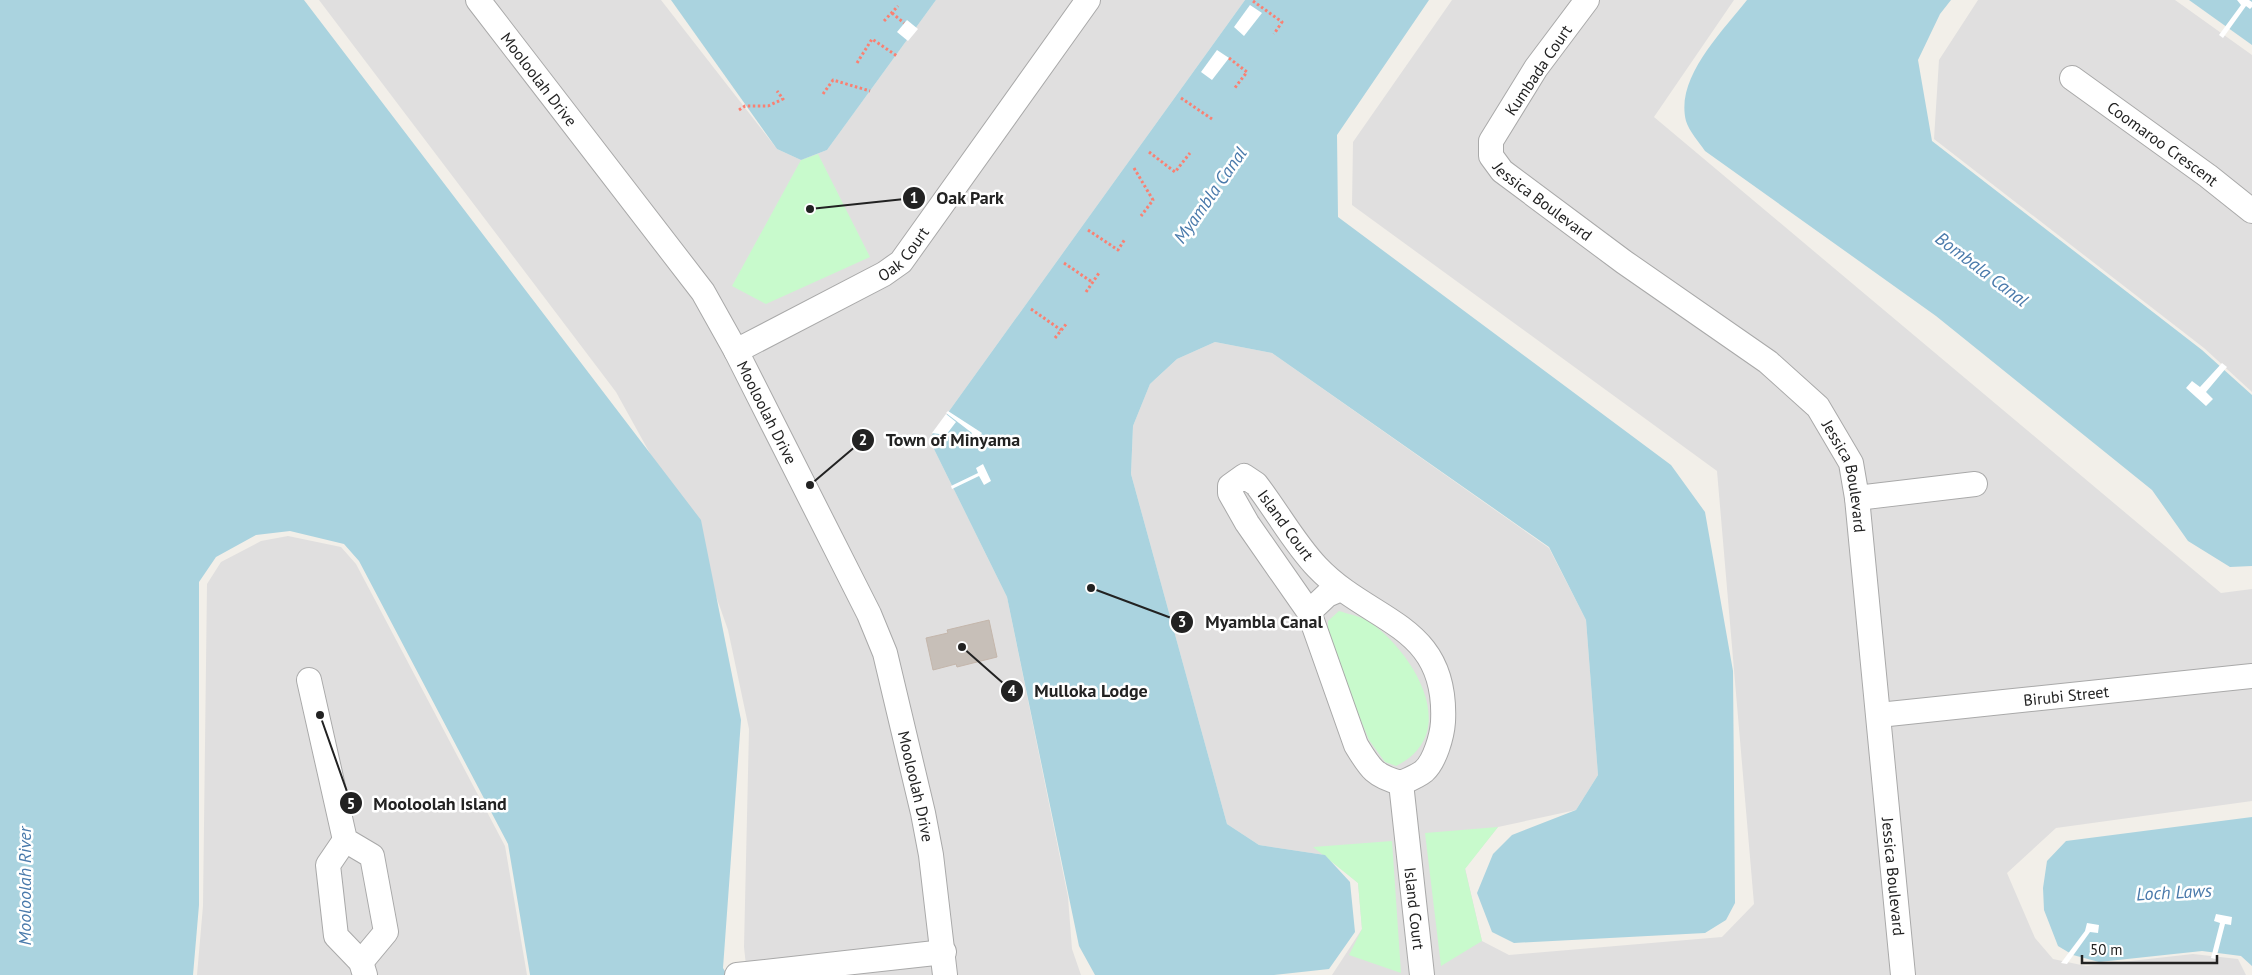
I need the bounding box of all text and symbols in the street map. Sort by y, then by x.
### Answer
street label: Kumbada Court [1500,20,1576,119]
street label: Mooloolah Drive [497,28,582,130]
street label: Coomaroo Crescent [2103,97,2223,191]
water label: Myambla Canal [1168,142,1252,248]
street label: Jessica Boulevard [1488,157,1596,245]
callout: Oak Park [901,182,1014,215]
text: Oak Park [936,186,1004,209]
text: 1 [910,188,918,207]
street label: Oak Court [874,222,933,285]
water label: Bombala Canal [1931,227,2033,311]
street label: Mooloolah Drive [733,357,802,467]
street label: Jessica Boulevard [1817,415,1870,534]
callout: Town of Minyama [851,423,1030,456]
text: Town of Minyama [886,428,1020,451]
text: 2 [859,430,867,449]
street label: Island Court [1254,486,1319,565]
callout: Myambla Canal [1170,605,1333,638]
text: Myambla Canal [1205,610,1323,633]
text: 3 [1178,612,1186,631]
callout: Mulloka Lodge [999,674,1157,707]
text: Mulloka Lodge [1034,679,1148,702]
text: 4 [1008,681,1017,700]
street label: Birubi Street [2022,681,2110,710]
street label: Mooloolah Drive [894,729,938,843]
callout: Mooloolah Island [338,787,517,820]
text: Mooloolah Island [373,792,507,815]
text: 5 [347,794,355,813]
street label: Jessica Boulevard [1878,816,1909,937]
water label: Mooloolah River [13,825,36,945]
street label: Island Court [1400,866,1429,951]
water label: Loch Laws [2136,878,2213,905]
scale bar [2082,932,2217,964]
text: 50 m [2090,940,2123,959]

